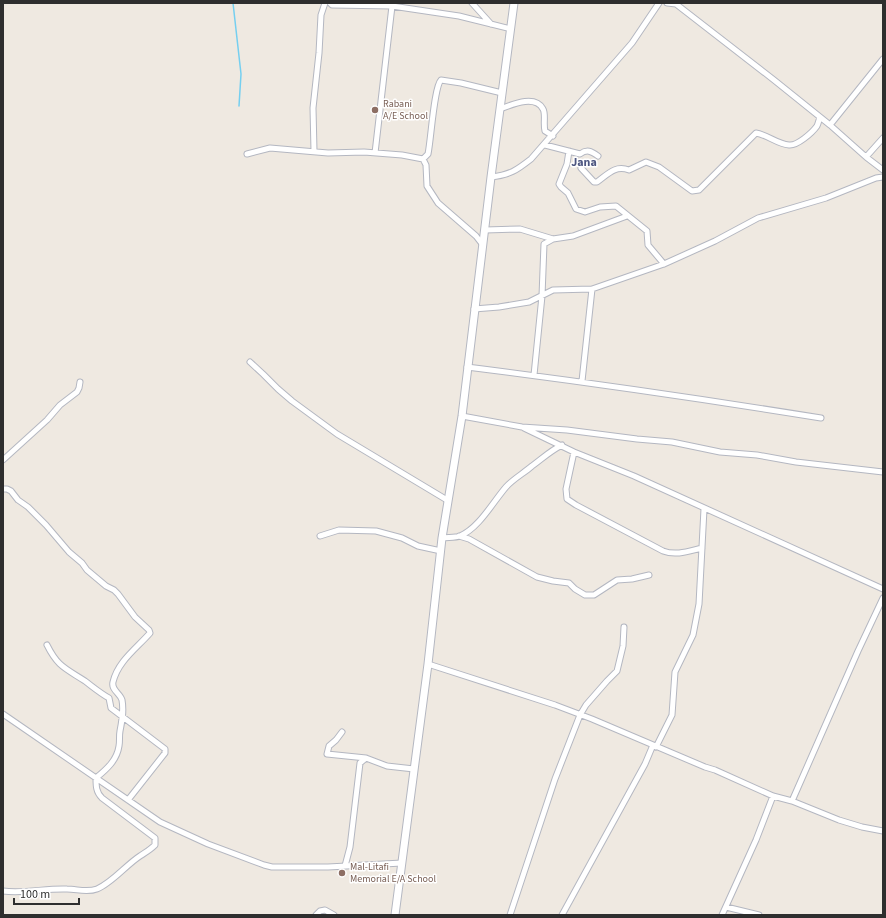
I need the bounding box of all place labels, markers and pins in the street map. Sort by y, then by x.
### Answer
place label: Rabani A/E School [383,97,428,123]
marker: Rabani A/E School [370,105,380,115]
place label: Mal-Litafi Memorial E/A School [350,860,436,886]
marker: Mal-Litafi Memorial E/A School [337,868,347,878]

